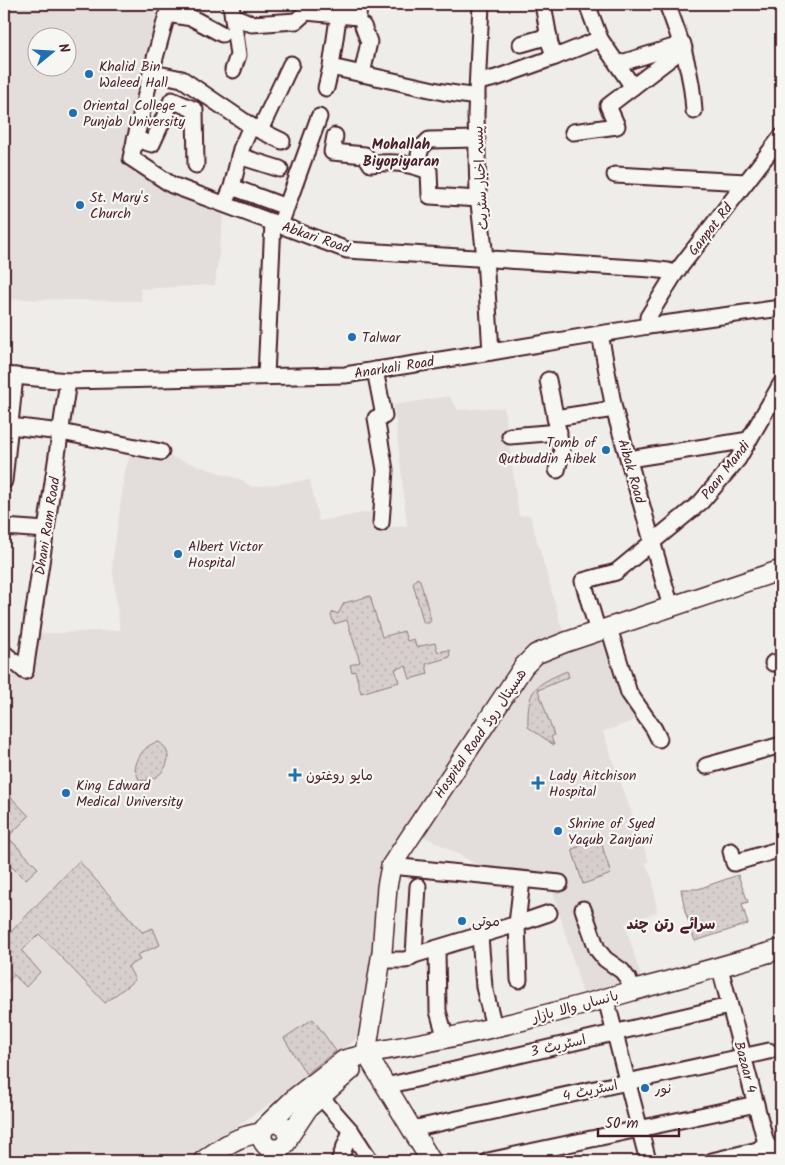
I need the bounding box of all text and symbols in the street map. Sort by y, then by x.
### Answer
north arrow [28,28,78,78]
text: N [52,41,75,56]
place label: Khalid Bin Waleed Hall [99,56,169,94]
marker: Khalid Bin Waleed Hall [83,68,95,80]
place label: Oriental College - Punjab University [83,95,187,133]
marker: Oriental College - Punjab University [67,107,79,119]
street label: پیسہ اخبار سٹریٹ [467,125,495,231]
district label: Mohallah Biyopiyaran [363,133,439,174]
place label: St. Mary's Church [90,187,149,225]
street label: Ganpat Rd [683,198,739,261]
marker: St. Mary's Church [74,199,86,211]
street label: Abkari Road [279,216,354,260]
place label: Talwar [362,327,401,349]
marker: Talwar [346,331,358,343]
street label: Anarkali Road [353,351,437,385]
place label: Tomb of Qutbuddin Aibek [498,432,598,470]
street label: Paan Mandi [696,436,756,505]
street label: Aibak Road [611,437,651,507]
marker: Tomb of Qutbuddin Aibek [600,444,612,456]
street label: Dhani Ram Road [29,475,67,577]
place label: Albert Victor Hospital [188,536,264,574]
marker: Albert Victor Hospital [172,548,184,560]
street label: Hospital Road ھسپتال روڈ [429,664,533,803]
place label: مایو روغتون [306,765,373,787]
place label: Lady Aitchison Hospital [549,765,636,803]
marker: مایو روغتون [288,768,302,782]
place label: King Edward Medical University [76,775,183,813]
marker: Lady Aitchison Hospital [531,776,545,790]
marker: King Edward Medical University [60,787,72,799]
place label: Shrine of Syed Yaqub Zanjani [568,813,656,851]
marker: Shrine of Syed Yaqub Zanjani [552,825,564,837]
place label: موتی [472,911,500,933]
district label: سرائے رتن چند [627,913,715,937]
marker: موتی [456,915,468,927]
street label: بانساں والا بازار [529,985,621,1029]
street label: اسٹریٹ 3 [528,1029,588,1063]
street label: Bazaar 4 [728,1039,763,1096]
street label: اسٹریٹ 4 [561,1074,620,1108]
place label: نور [654,1078,671,1100]
marker: نور [639,1082,651,1094]
scale bar [598,1105,679,1137]
text: 50 m [605,1112,639,1136]

